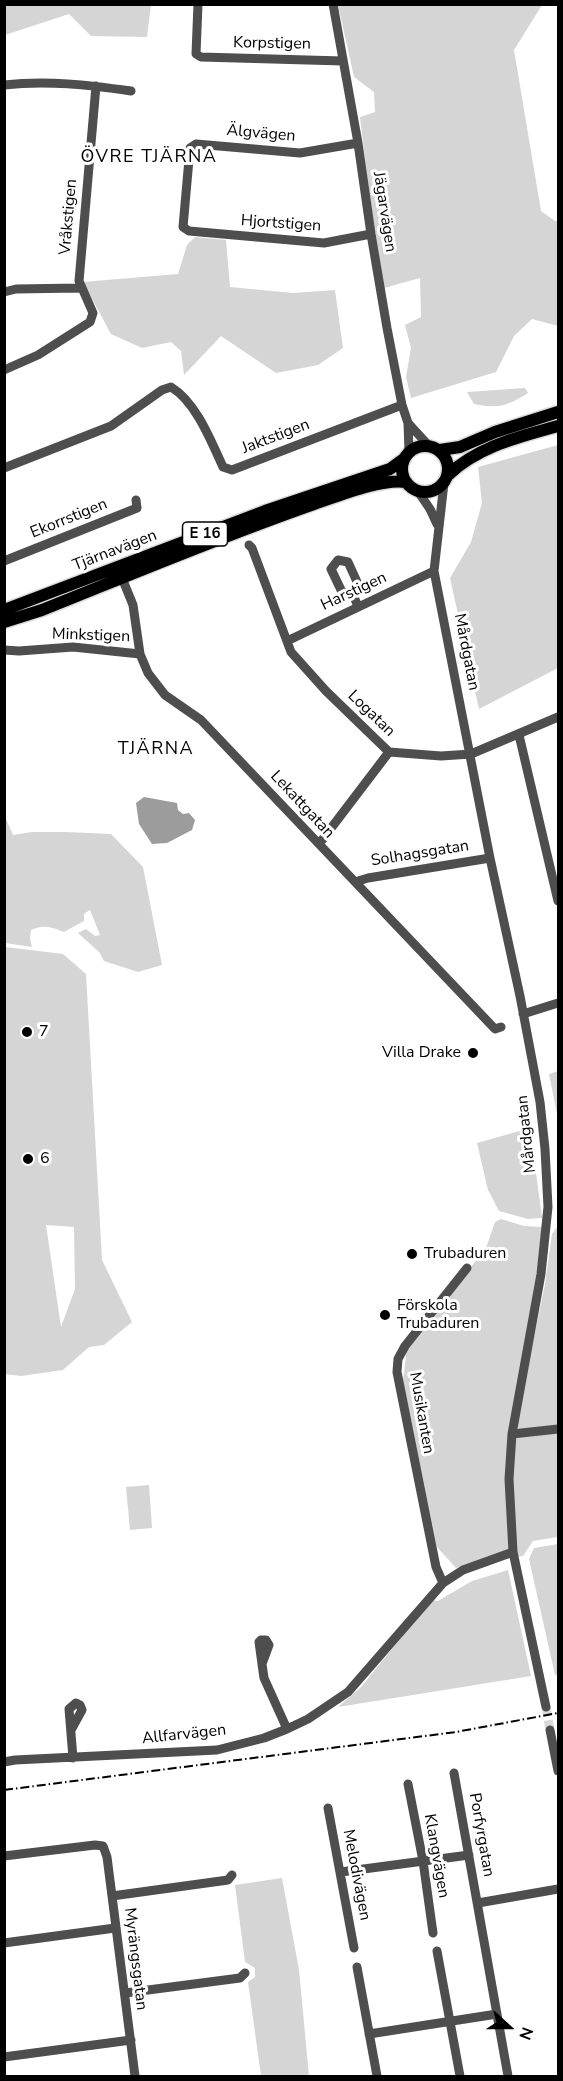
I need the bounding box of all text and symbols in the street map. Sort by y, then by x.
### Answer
street label: Korpstigen [233,34,311,54]
street label: Älgvägen [226,121,296,147]
district label: ÖVRE TJÄRNA [81,147,217,169]
street label: Jägarvägen [368,170,400,254]
street label: Vråkstigen [56,178,82,256]
street label: Hjortstigen [240,212,322,236]
street label: Jaktstigen [239,415,313,459]
street label: Ekorrstigen [28,495,110,543]
road number: E 16 [182,522,228,546]
street label: Tjärnavägen [70,526,160,576]
street label: Harstigen [318,568,390,616]
street label: Mårdgatan [449,612,483,692]
street label: Minkstigen [52,625,130,647]
street label: Logatan [343,687,399,741]
district label: TJÄRNA [118,739,194,761]
street label: Lekattgatan [266,767,338,843]
street label: Solhagsgatan [370,837,470,871]
place label: 7 [39,1022,49,1042]
marker: 7 [20,1025,34,1039]
place label: Villa Drake [382,1043,461,1063]
marker: Villa Drake [466,1046,480,1060]
street label: Mårdgatan [513,1094,541,1174]
place label: 6 [40,1149,50,1169]
marker: 6 [21,1152,35,1166]
place label: Trubaduren [424,1244,506,1264]
marker: Trubaduren [405,1247,419,1261]
place label: Förskola Trubaduren [397,1296,479,1334]
marker: Förskola Trubaduren [378,1308,392,1322]
street label: Musikanten [404,1371,438,1455]
street label: Allfarvägen [141,1721,227,1749]
street label: Porfyrgatan [464,1792,498,1878]
street label: Klangvägen [419,1812,453,1900]
street label: Melodivägen [338,1828,374,1922]
street label: Myrängsgatan [119,1907,151,2011]
north arrow [479,1997,539,2057]
text: N [513,2024,538,2043]

